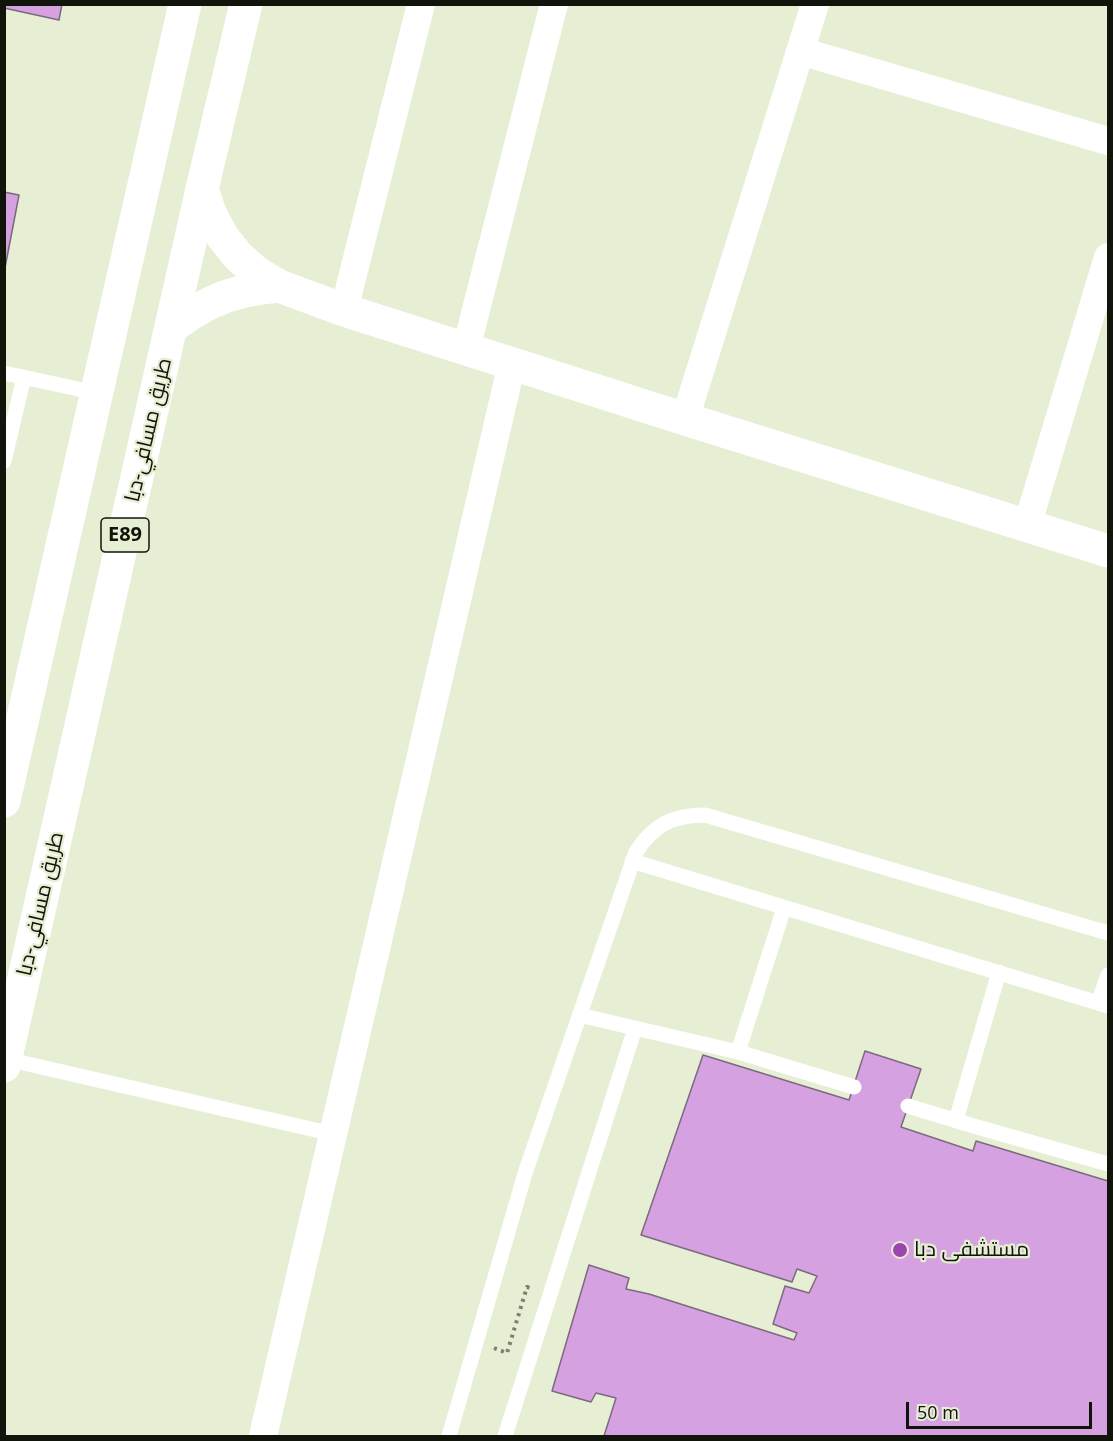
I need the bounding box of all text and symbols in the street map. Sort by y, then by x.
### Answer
street label: طريق مسافي-دبا [120,356,178,504]
road number: E89 [101,518,149,552]
street label: طريق مسافي-دبا [12,830,70,978]
place label: مستشفى دبا [914,1237,1029,1263]
marker: مستشفى دبا [891,1241,909,1259]
scale bar [909,1390,1095,1428]
text: 50 m [917,1400,959,1424]

